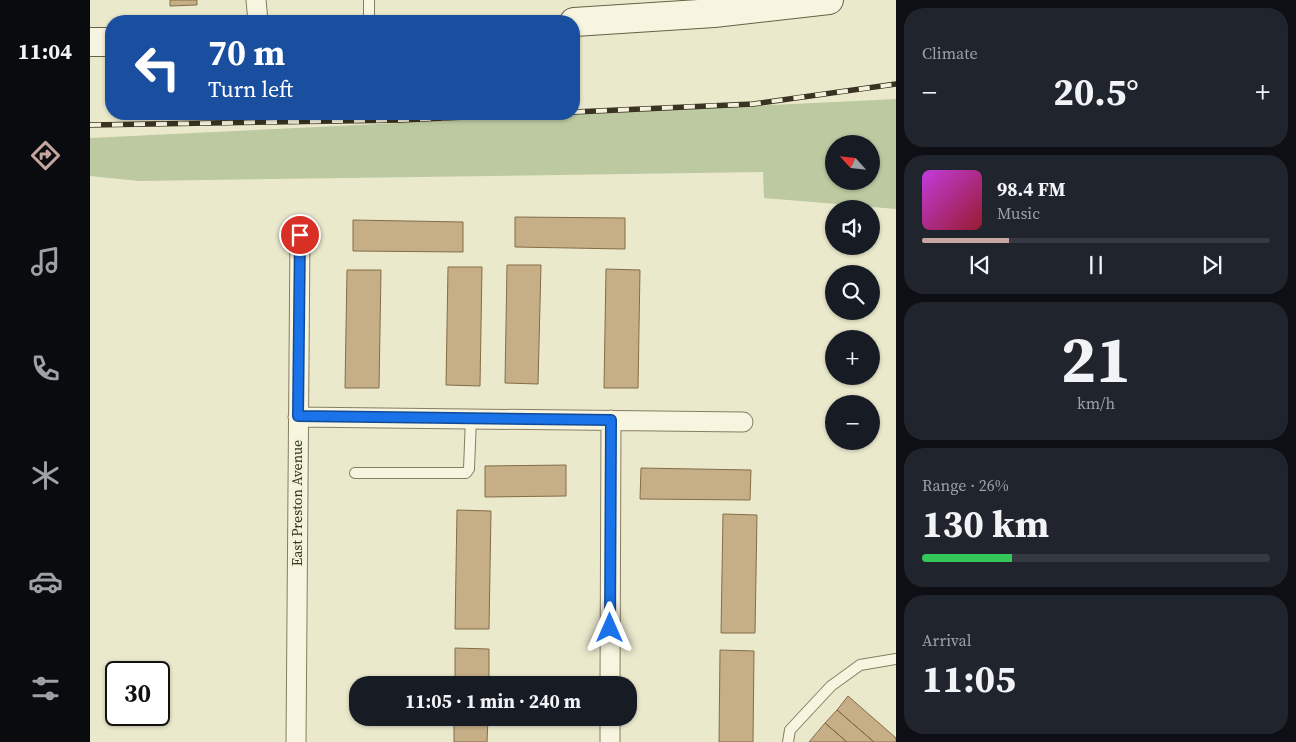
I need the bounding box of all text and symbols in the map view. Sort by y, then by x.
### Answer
text: 70 m [208,29,285,77]
icon: left [125,35,190,100]
text: 11:04 [18,36,72,66]
text: Climate [922,42,978,64]
text: 20.5° [1053,66,1139,118]
text: − [922,73,937,111]
text: + [1255,73,1270,111]
text: Turn left [208,74,293,104]
north arrow [825,135,880,190]
map controls [825,135,880,450]
icon: directions [28,138,63,173]
text: 98.4 FM [997,176,1066,202]
button: sound [825,200,880,255]
text: Music [997,202,1040,224]
pin [279,214,321,256]
icon: arrive [286,221,314,249]
icon: music [28,244,63,279]
icon: previous [966,251,994,279]
icon: pause [1082,251,1110,279]
icon: next [1198,251,1226,279]
button: search [825,265,880,320]
text: 21 [1061,315,1131,404]
button: + [825,330,880,385]
icon: phone [28,351,63,386]
text: km/h [1077,392,1115,414]
button: − [825,395,880,450]
street label: East Preston Avenue [287,440,307,566]
icon: climate [28,458,63,493]
text: Range · 26% [922,474,1009,496]
text: 130 km [922,498,1049,550]
icon: car [28,564,63,599]
position arrow [583,601,635,653]
text: Arrival [922,629,971,651]
text: 11:05 [922,653,1016,705]
speed limit sign: 30 [105,661,170,726]
icon: filters [28,671,63,706]
text: 11:05 · 1 min · 240 m [405,688,581,714]

